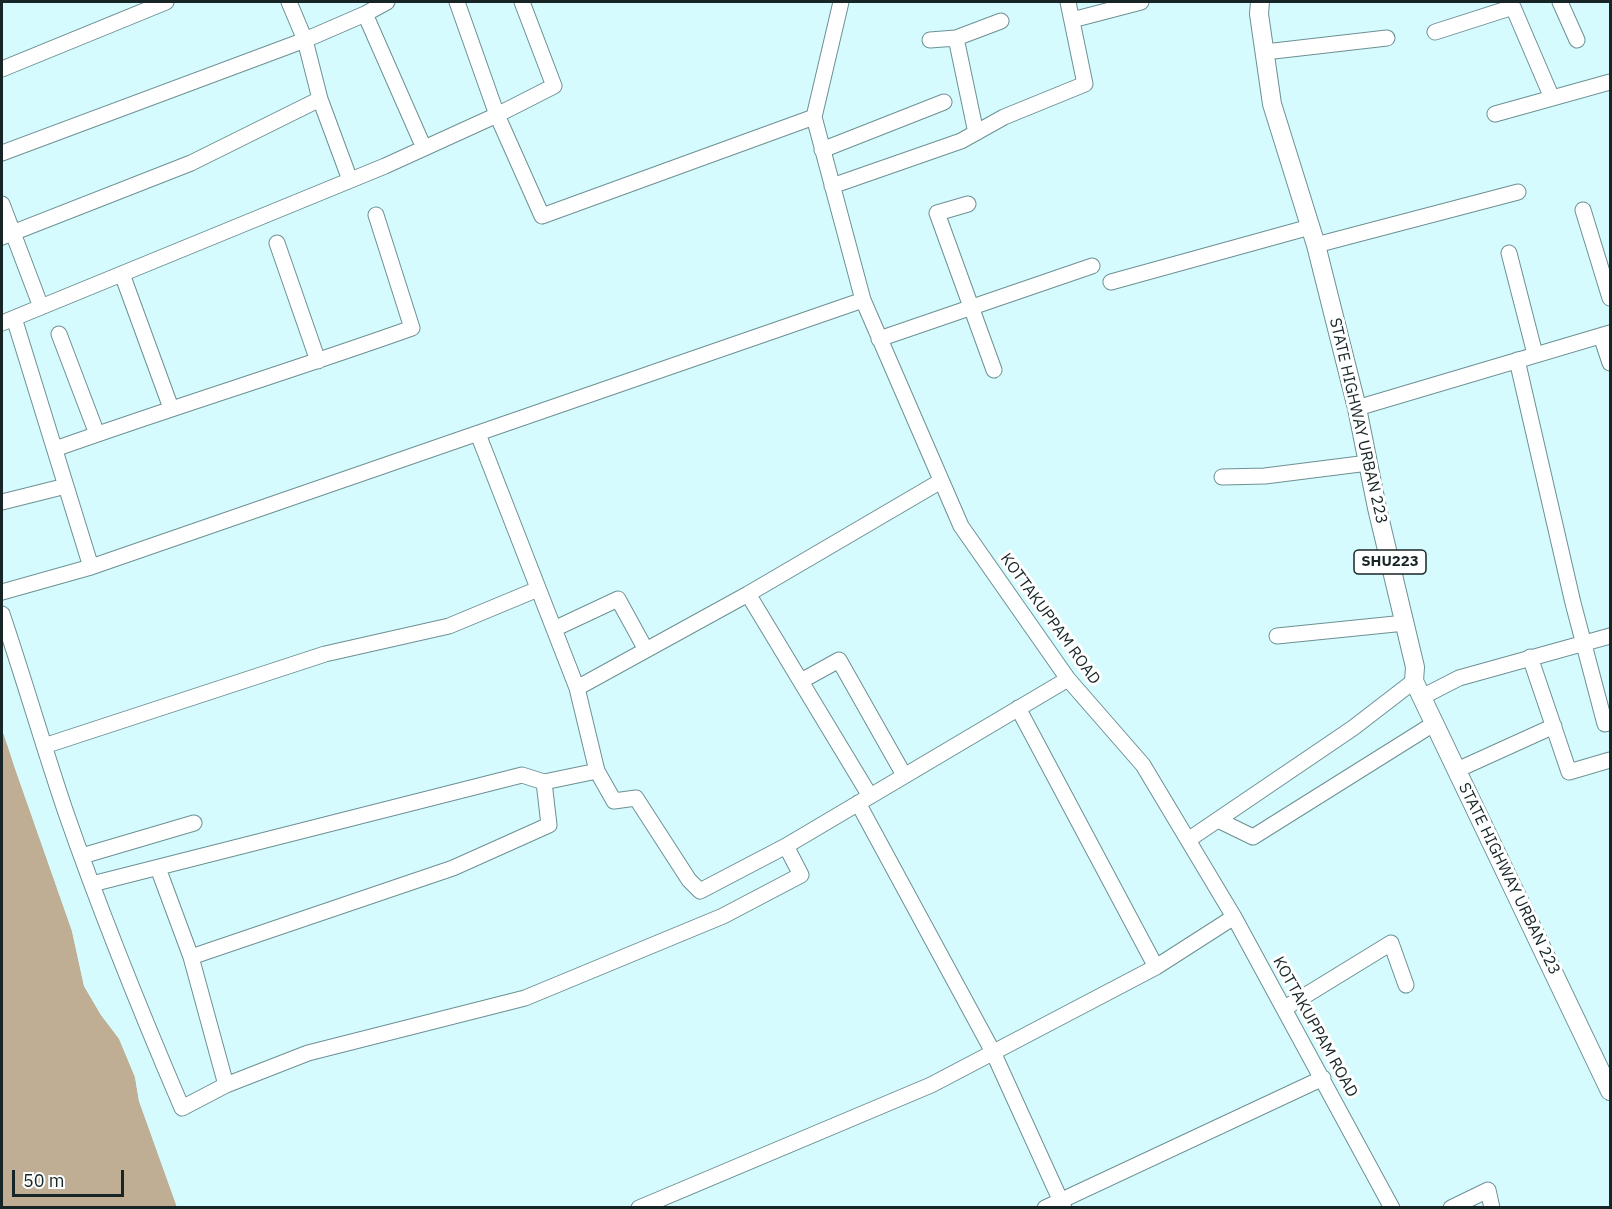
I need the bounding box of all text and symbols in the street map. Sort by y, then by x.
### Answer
street label: STATE HIGHWAY URBAN 223 [1325,316,1391,526]
street label: KOTTAKUPPAM ROAD [996,550,1104,688]
road number: SHU223 [1354,550,1426,574]
street label: STATE HIGHWAY URBAN 223 [1454,780,1564,978]
street label: KOTTAKUPPAM ROAD [1268,953,1362,1101]
scale bar [15,1158,128,1196]
text: 50 m [23,1169,65,1192]

